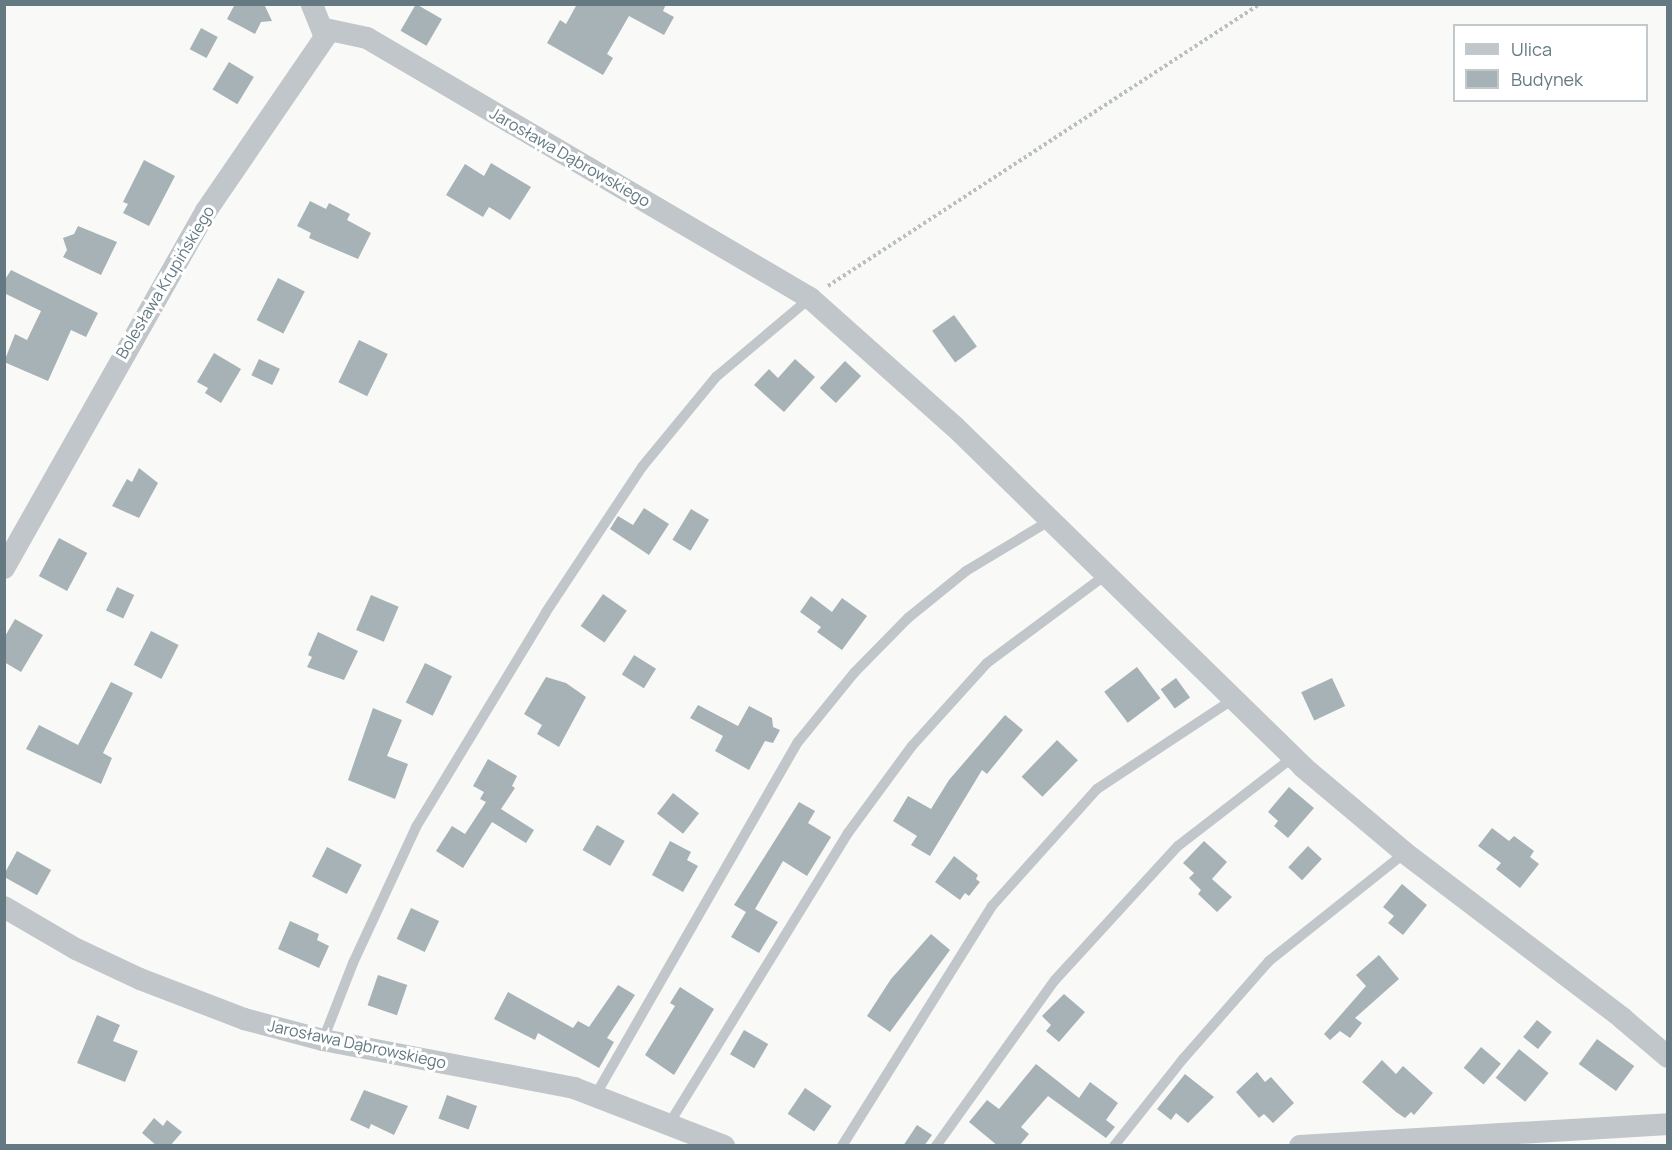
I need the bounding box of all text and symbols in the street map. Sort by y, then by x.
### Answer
legend [1453,24,1648,102]
text: Ulica [1511,37,1552,61]
text: Budynek [1511,67,1583,91]
street label: Jarosława Dąbrowskiego [486,103,654,211]
street label: Bolesława Krupińskiego [112,202,218,362]
street label: Jarosława Dąbrowskiego [266,1016,448,1072]

